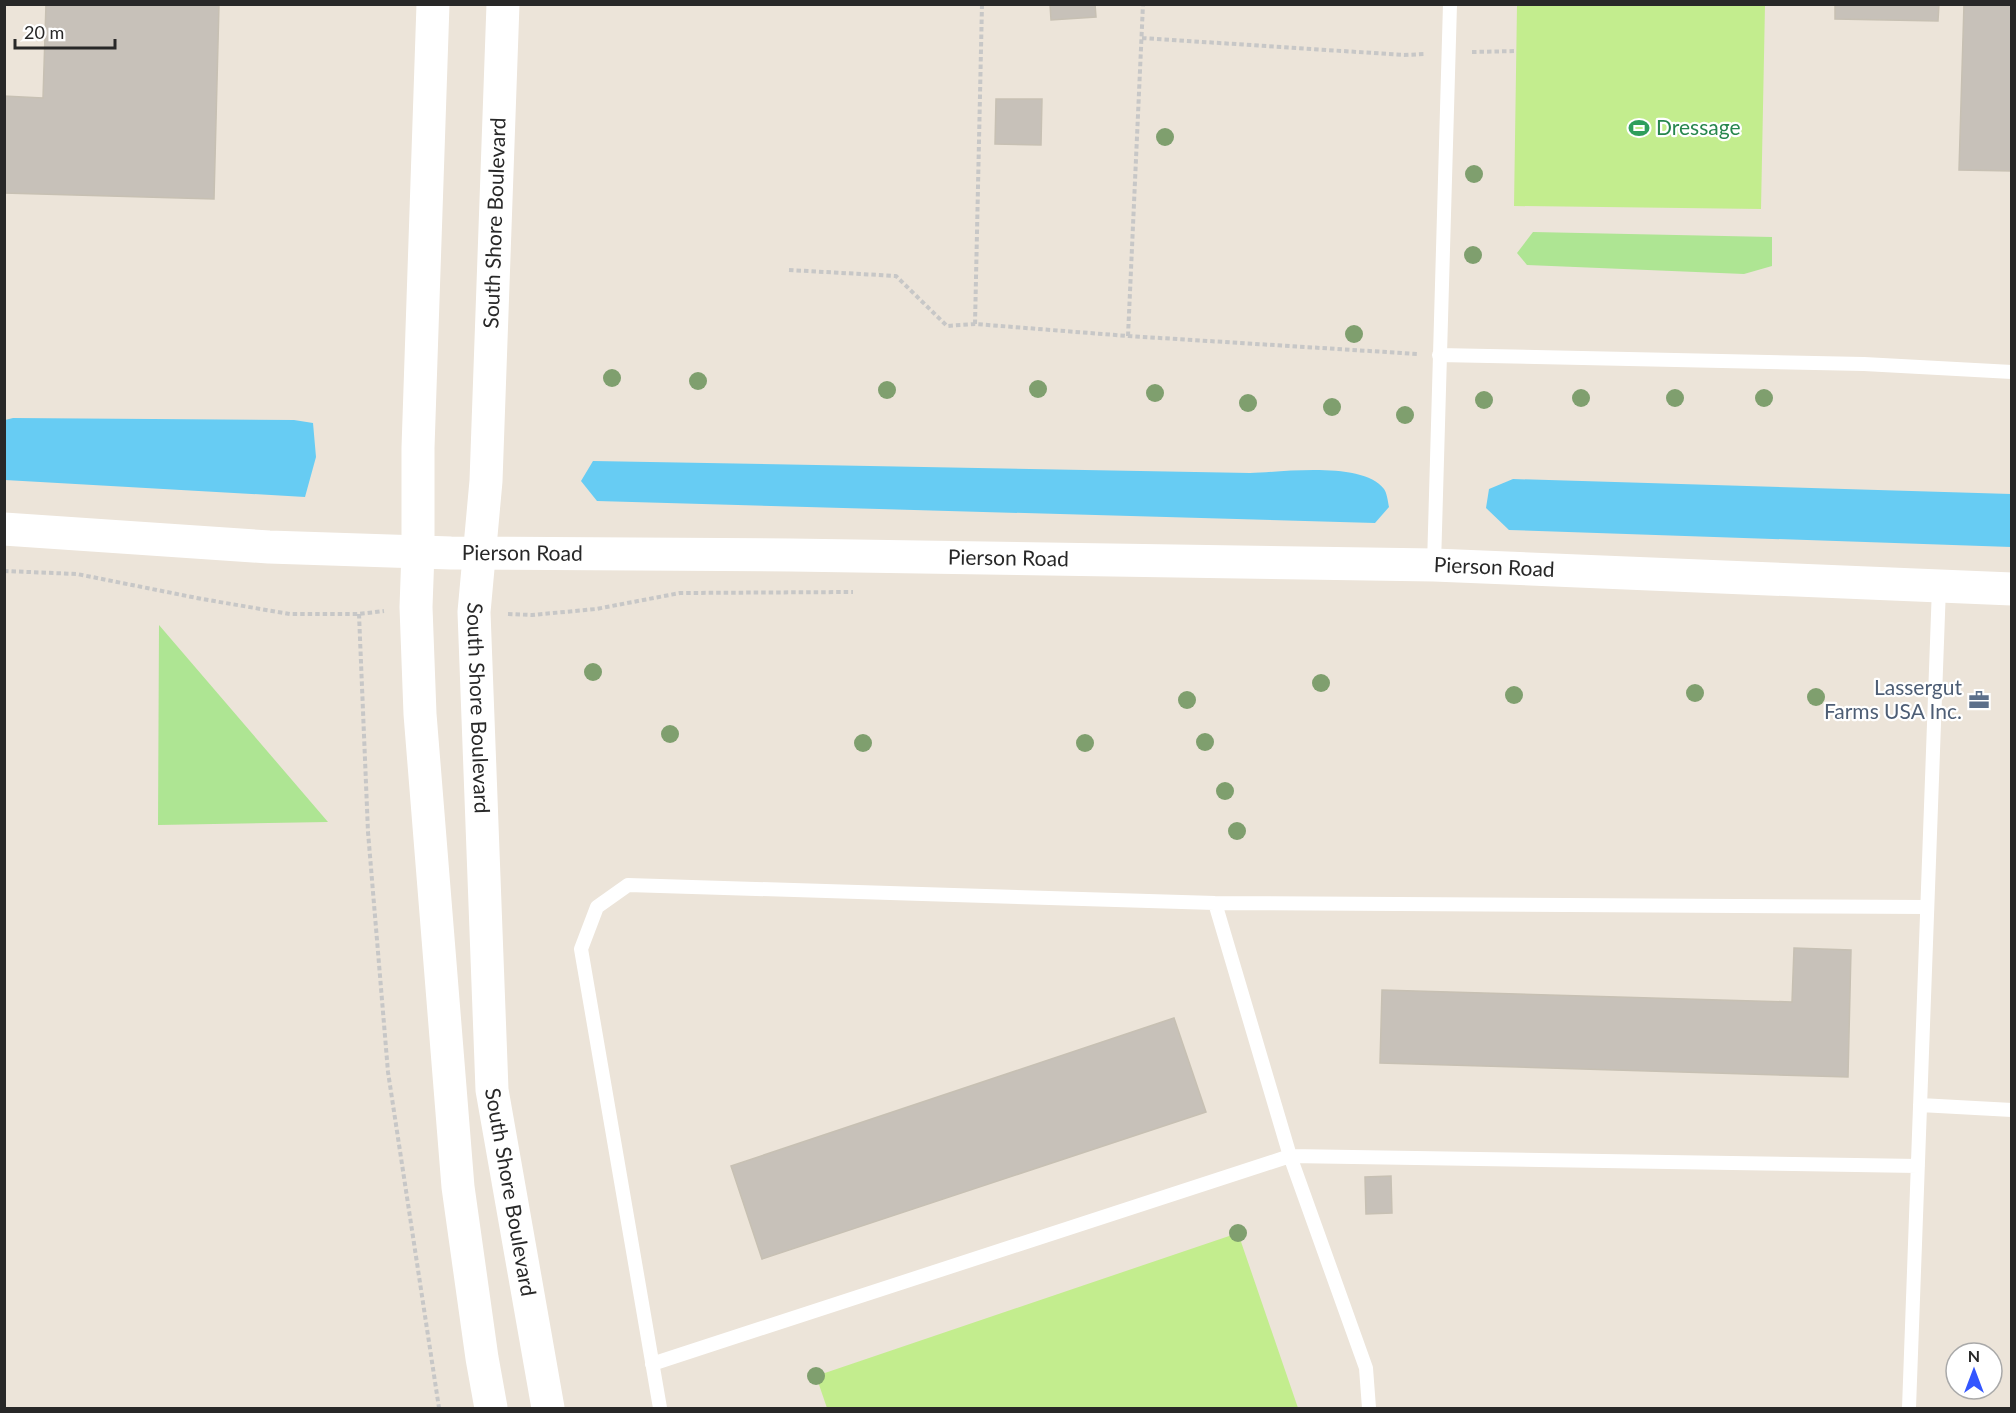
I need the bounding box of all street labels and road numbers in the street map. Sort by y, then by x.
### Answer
street label: South Shore Boulevard [477,117,510,329]
street label: Pierson Road [462,539,583,565]
street label: Pierson Road [948,543,1069,570]
street label: Pierson Road [1433,551,1555,581]
street label: South Shore Boulevard [463,602,496,814]
street label: South Shore Boulevard [481,1086,542,1298]

